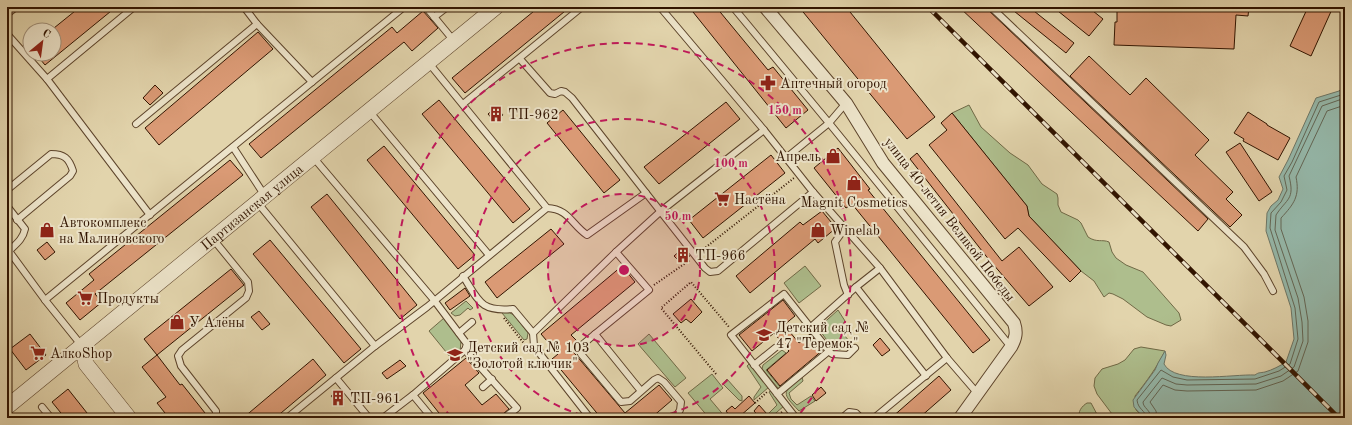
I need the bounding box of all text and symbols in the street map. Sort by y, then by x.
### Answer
north arrow [22,22,62,62]
text: С [40,28,52,41]
pharmacy icon: Аптечный огород [759,74,777,92]
place label: Аптечный огород [780,77,887,91]
text: 150 m [768,104,802,117]
building icon: ТП-962 [487,105,505,123]
place label: ТП-962 [508,108,559,122]
street label: улица 40-летия Великой Победы [881,135,1017,304]
shop icon: Апрель [824,147,842,165]
place label: Апрель [775,150,821,164]
text: 100 m [714,158,748,170]
street label: Партизанская улица [199,162,306,253]
shop icon: Magnit Cosmetics [845,174,863,192]
supermarket icon: Настёна [713,190,731,208]
place label: Настёна [734,193,786,207]
place label: Magnit Cosmetics [800,196,908,210]
text: 50 m [665,210,692,223]
place label: Автокомплекс на Малиновского [59,216,165,246]
shop icon: Автокомплекс на Малиновского [38,221,56,239]
shop icon: Winelab [809,221,827,239]
place label: Winelab [830,224,880,238]
building icon: ТП-966 [674,246,692,264]
place label: ТП-966 [695,249,746,263]
centre of rings [617,263,631,277]
supermarket icon: Продукты [76,289,94,307]
place label: Продукты [97,292,159,306]
shop icon: У Алёны [168,313,186,331]
place label: У Алёны [189,316,245,330]
place label: Детский сад № 47 "Теремок" [776,321,870,351]
school or university icon: Детский сад № 47 "Теремок" [755,326,773,344]
place label: Детский сад № 103 "Золотой ключик" [467,341,590,371]
supermarket icon: АлкоShop [29,344,47,362]
school or university icon: Детский сад № 103 "Золотой ключик" [446,346,464,364]
place label: АлкоShop [50,347,112,361]
building icon: ТП-961 [329,389,347,407]
place label: ТП-961 [350,392,401,406]

